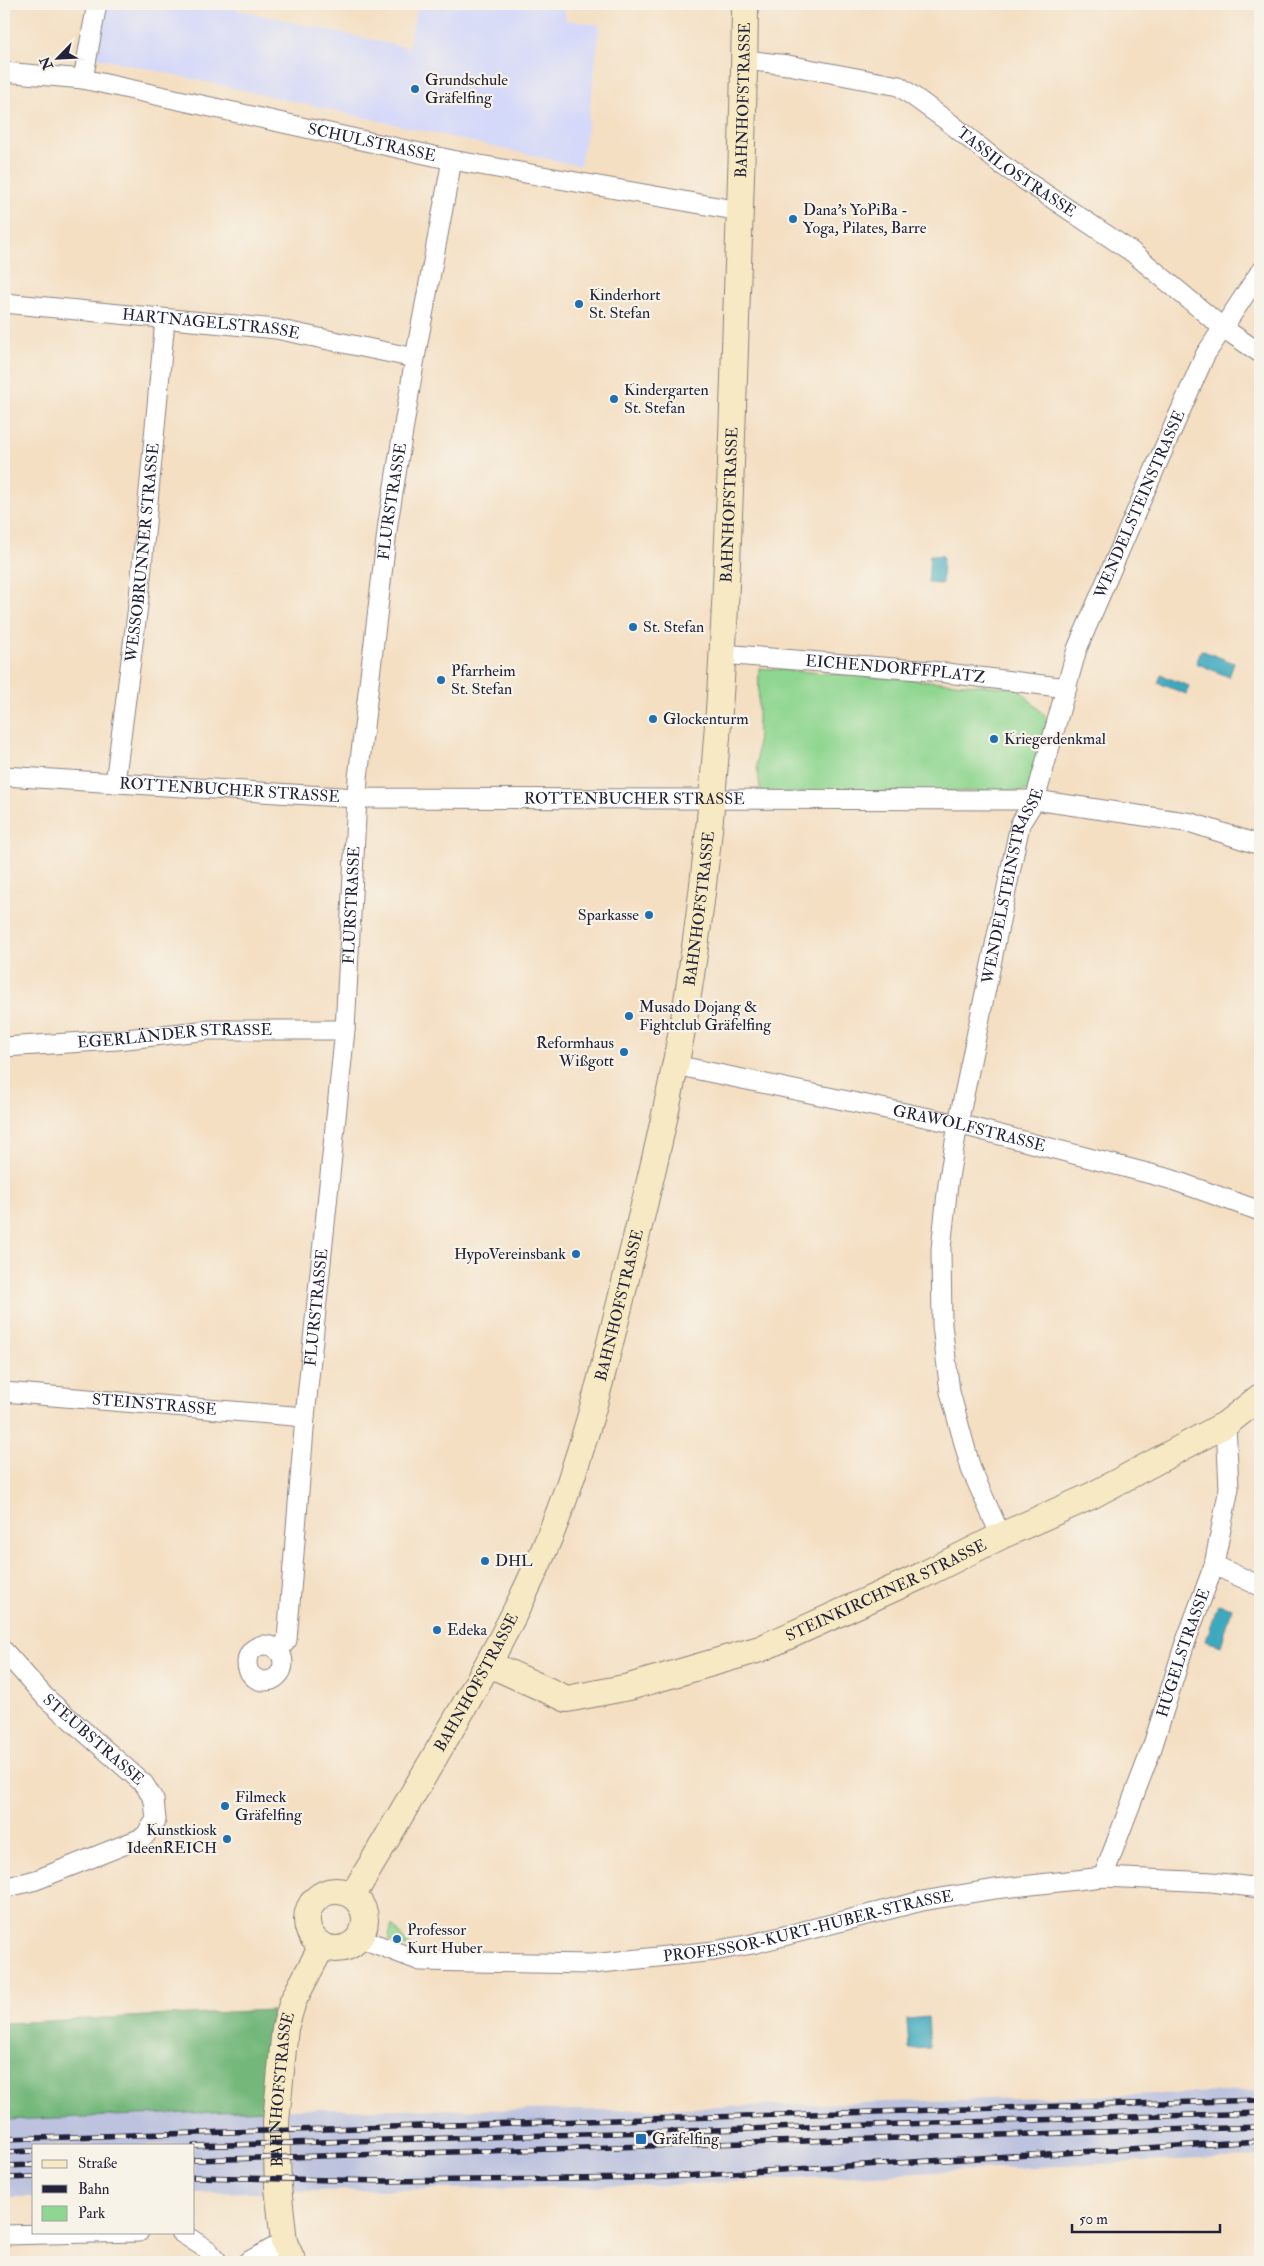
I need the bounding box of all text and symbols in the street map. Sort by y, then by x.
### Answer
street label: BAHNHOFSTRASSE [731,22,755,178]
north arrow [32,32,82,82]
text: N [36,53,57,73]
place label: Grundschule Gräfelfing [425,70,508,108]
marker: Grundschule Gräfelfing [409,83,421,95]
street label: SCHULSTRASSE [306,119,438,166]
street label: TASSILOSTRASSE [953,123,1080,222]
place label: Dana's YoPiBa - Yoga, Pilates, Barre [803,200,927,238]
marker: Dana's YoPiBa - Yoga, Pilates, Barre [787,213,799,225]
place label: Kinderhort St. Stefan [589,285,660,323]
marker: Kinderhort St. Stefan [573,298,585,310]
street label: HARTNAGELSTRASSE [121,304,302,344]
place label: Kindergarten St. Stefan [624,380,709,418]
marker: Kindergarten St. Stefan [608,393,620,405]
street label: WENDELSTEINSTRASSE [1090,407,1189,602]
street label: BAHNHOFSTRASSE [716,427,742,583]
street label: WESSOBRUNNER STRASSE [121,442,163,664]
street label: FLURSTRASSE [374,442,411,561]
place label: St. Stefan [643,617,704,637]
marker: St. Stefan [627,621,639,633]
street label: EICHENDORFFPLATZ [805,651,987,688]
place label: Pfarrheim St. Stefan [451,661,516,699]
marker: Pfarrheim St. Stefan [435,674,447,686]
place label: Glockenturm [663,709,749,729]
marker: Glockenturm [647,713,659,725]
place label: Kriegerdenkmal [1004,729,1106,749]
marker: Kriegerdenkmal [988,733,1000,745]
street label: ROTTENBUCHER STRASSE [119,773,340,807]
street label: WENDELSTEINSTRASSE [977,786,1048,986]
street label: ROTTENBUCHER STRASSE [524,788,745,809]
street label: BAHNHOFSTRASSE [679,830,719,987]
street label: FLURSTRASSE [338,846,364,965]
place label: Sparkasse [578,905,639,926]
marker: Sparkasse [643,909,655,921]
place label: Musado Dojang & Fightclub Gräfelfing [639,997,772,1035]
marker: Musado Dojang & Fightclub Gräfelfing [623,1010,635,1022]
street label: EGERLÄNDER STRASSE [77,1020,272,1052]
place label: Reformhaus Wißgott [536,1033,614,1071]
marker: Reformhaus Wißgott [618,1046,630,1058]
street label: GRAWOLFSTRASSE [891,1101,1048,1156]
street label: BAHNHOFSTRASSE [591,1227,648,1383]
place label: HypoVereinsbank [454,1244,566,1265]
street label: FLURSTRASSE [300,1248,332,1367]
marker: HypoVereinsbank [570,1248,582,1260]
street label: STEINSTRASSE [91,1389,218,1420]
street label: STEINKIRCHNER STRASSE [783,1535,990,1646]
place label: DHL [495,1551,533,1571]
marker: DHL [479,1555,491,1567]
street label: HÜGELSTRASSE [1152,1586,1214,1720]
street label: BAHNHOFSTRASSE [430,1610,523,1755]
place label: Edeka [447,1620,488,1640]
marker: Edeka [431,1624,443,1636]
street label: STEUBSTRASSE [39,1690,148,1789]
place label: Filmeck Gräfelfing [235,1787,303,1825]
marker: Filmeck Gräfelfing [219,1800,231,1812]
place label: Kunstkiosk IdeenREICH [127,1820,217,1858]
marker: Kunstkiosk IdeenREICH [221,1833,233,1845]
street label: PROFESSOR-KURT-HUBER-STRASSE [662,1886,954,1966]
place label: Professor Kurt Huber [407,1920,482,1958]
marker: Professor Kurt Huber [391,1933,403,1945]
street label: BAHNHOFSTRASSE [266,2010,299,2167]
place label: Gräfelfing [652,2129,720,2149]
marker: Gräfelfing [634,2132,648,2146]
legend [32,2144,195,2234]
text: Straße [78,2154,117,2173]
text: Bahn [78,2180,110,2199]
scale bar [1072,2201,1219,2233]
text: Park [78,2204,105,2223]
text: 50 m [1079,2210,1108,2229]

